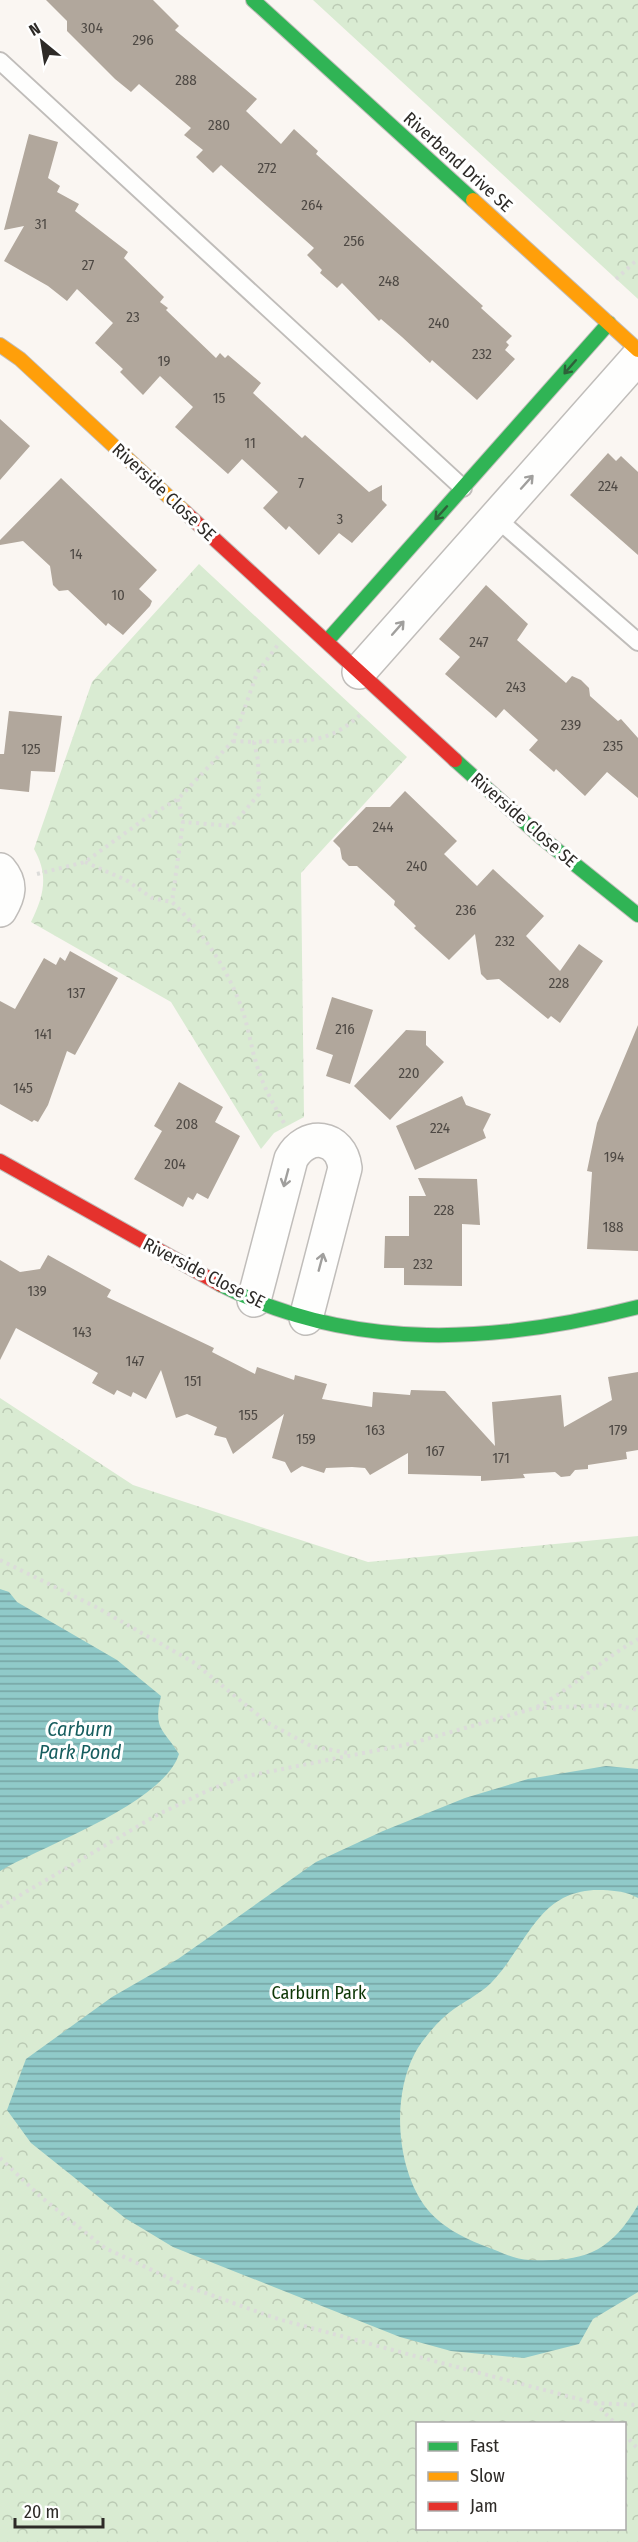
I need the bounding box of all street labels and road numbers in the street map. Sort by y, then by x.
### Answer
street label: Riverbend Drive SE [399,107,517,217]
street label: Riverside Close SE [108,438,220,546]
street label: Riverside Close SE [466,768,582,872]
street label: Riverside Close SE [140,1233,268,1313]

